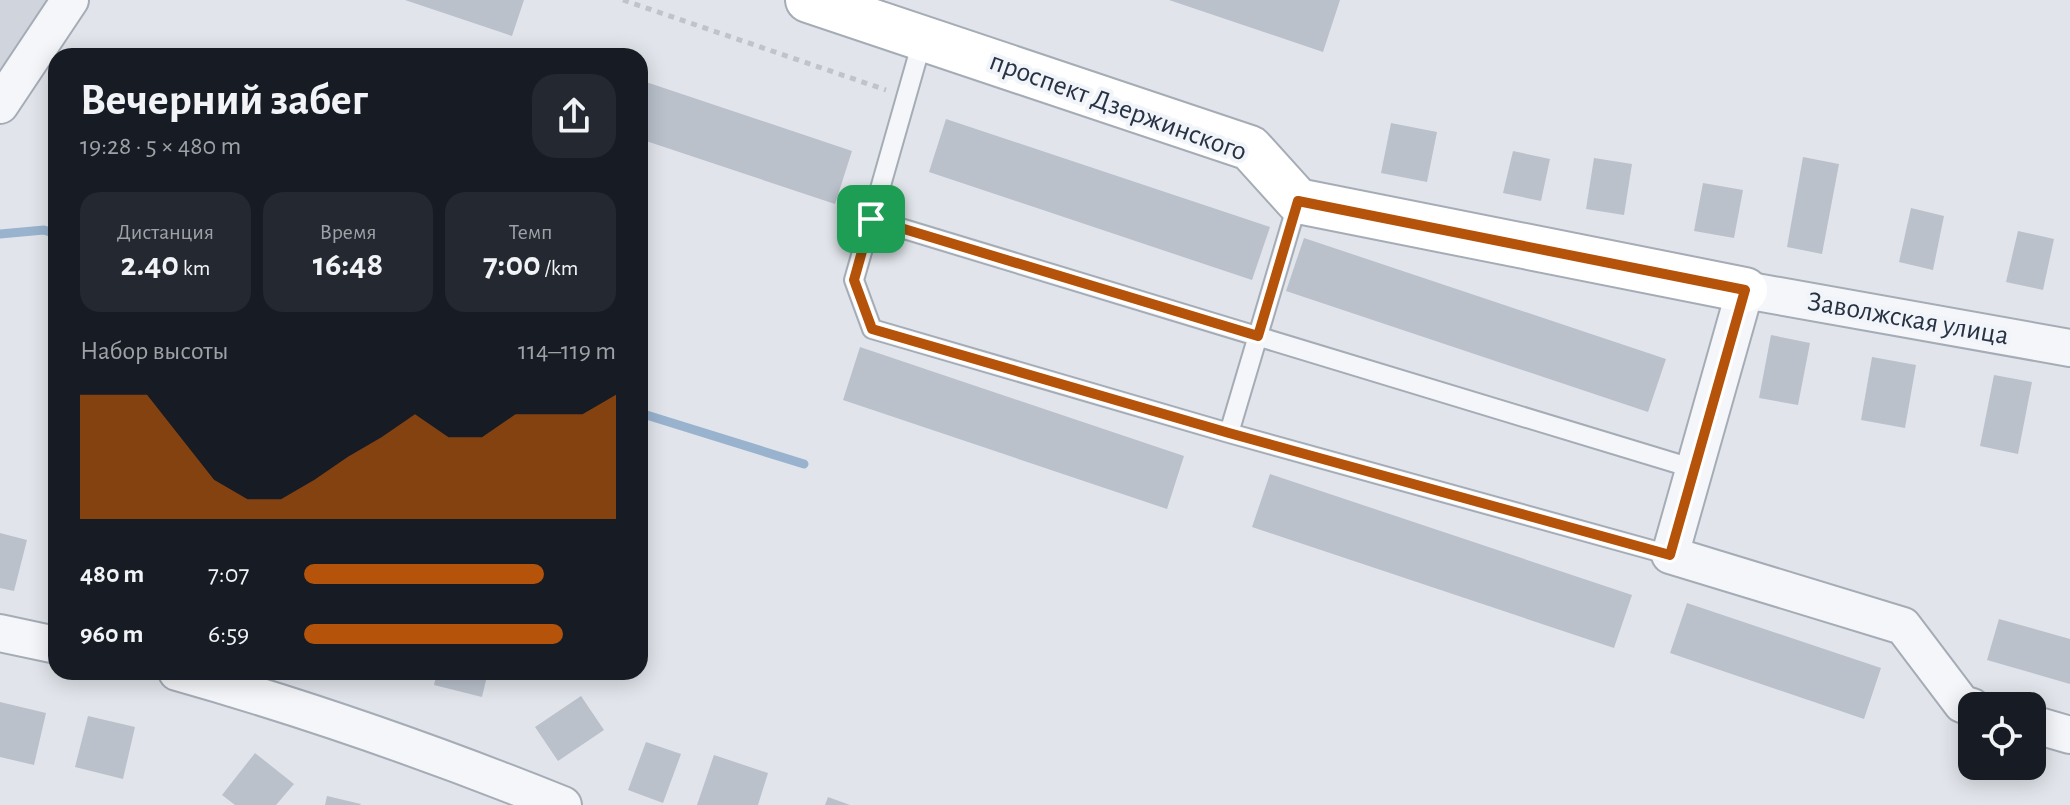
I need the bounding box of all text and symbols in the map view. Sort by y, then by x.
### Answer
street label: проспект Дзержинского [986,47,1250,167]
button: share [532,74,616,158]
text: Вечерний забег [80,79,368,123]
text: 19:28 · 5 × 480 m [80,133,241,159]
pin [837,185,905,253]
icon: arrive [849,197,893,241]
text: Дистанция [117,221,214,243]
text: Время [319,221,377,243]
text: Темп [509,221,553,243]
text: 2.40 [120,248,179,282]
text: 16:48 [313,248,383,282]
text: 7:00 [483,248,541,282]
text: km [179,257,210,279]
text: /km [541,257,578,279]
street label: Заволжская улица [1805,287,2011,351]
text: Набор высоты [80,338,229,364]
text: 114–119 m [518,338,616,364]
text: 480 m [80,561,144,587]
text: 7:07 [208,561,249,587]
text: 960 m [80,621,144,647]
text: 6:59 [208,621,249,647]
map controls [1958,692,2046,780]
button: locate [1958,692,2046,780]

